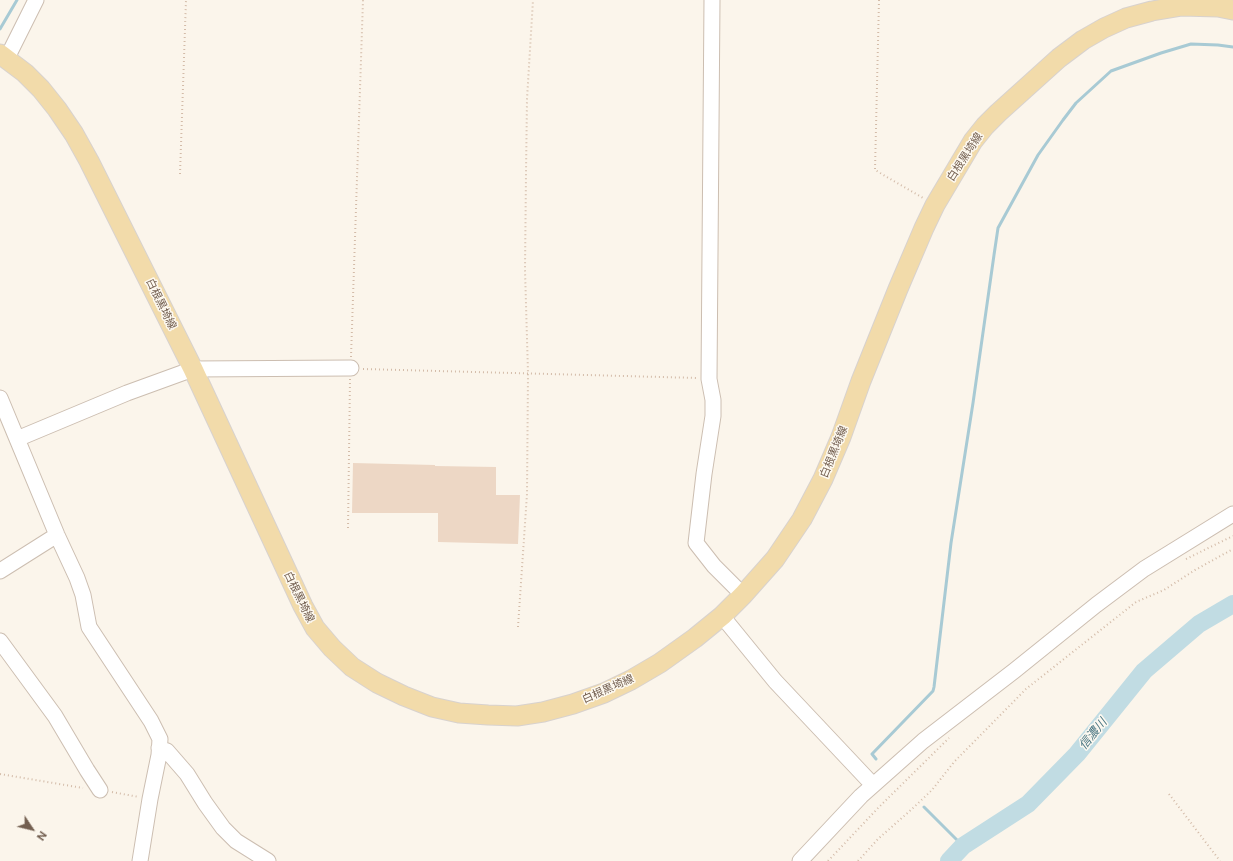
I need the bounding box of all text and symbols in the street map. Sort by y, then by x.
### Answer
street label: 白根黒埼線 [944,130,986,184]
street label: 白根黒埼線 [143,276,179,332]
street label: 白根黒埼線 [818,424,850,480]
street label: 白根黒埼線 [281,569,317,625]
street label: 白根黒埼線 [580,672,636,706]
water label: 信濃川 [1076,715,1110,753]
north arrow [12,809,52,849]
text: N [34,829,49,843]

